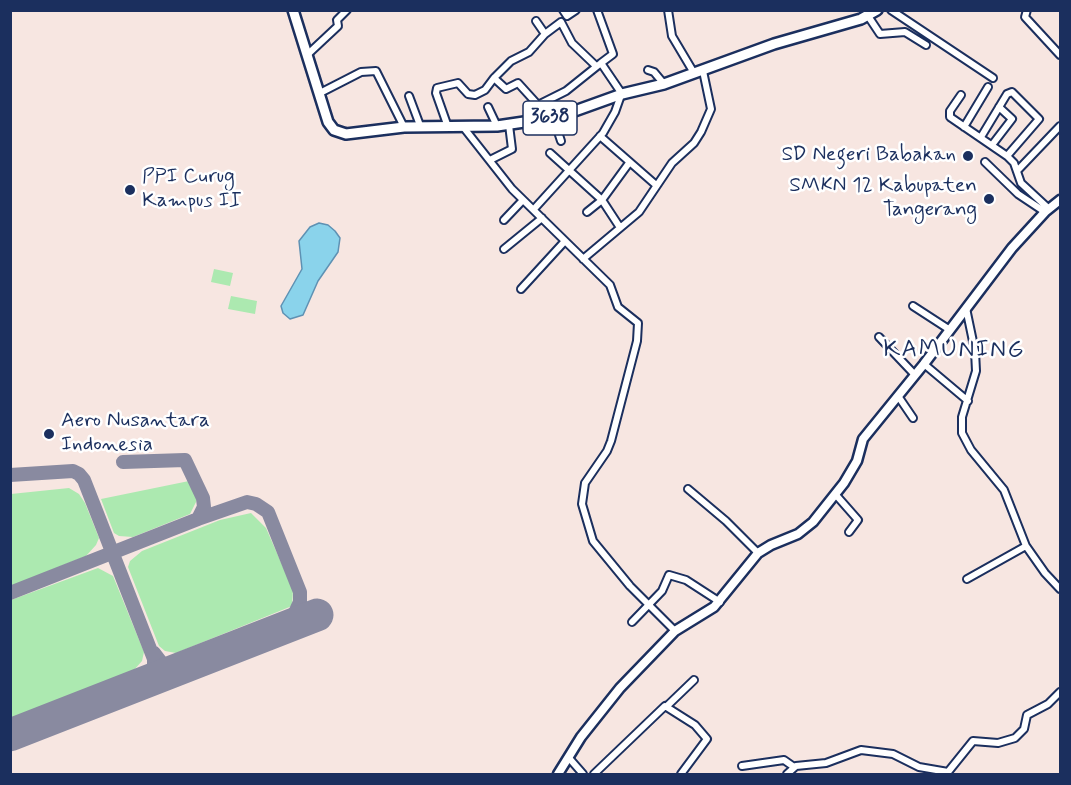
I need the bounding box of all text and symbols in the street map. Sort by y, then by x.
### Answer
road number: 3638 [523,101,577,135]
place label: SD Negeri Babakan [781,143,956,169]
marker: SD Negeri Babakan [961,149,975,163]
place label: PPI Curug Kampus II [142,165,242,215]
place label: SMKN 12 Kabupaten Tangerang [789,174,977,224]
marker: PPI Curug Kampus II [123,183,137,197]
marker: SMKN 12 Kabupaten Tangerang [982,192,996,206]
district label: KAMUNING [886,337,1022,365]
place label: Aero Nusantara Indonesia [61,409,210,459]
marker: Aero Nusantara Indonesia [42,427,56,441]

